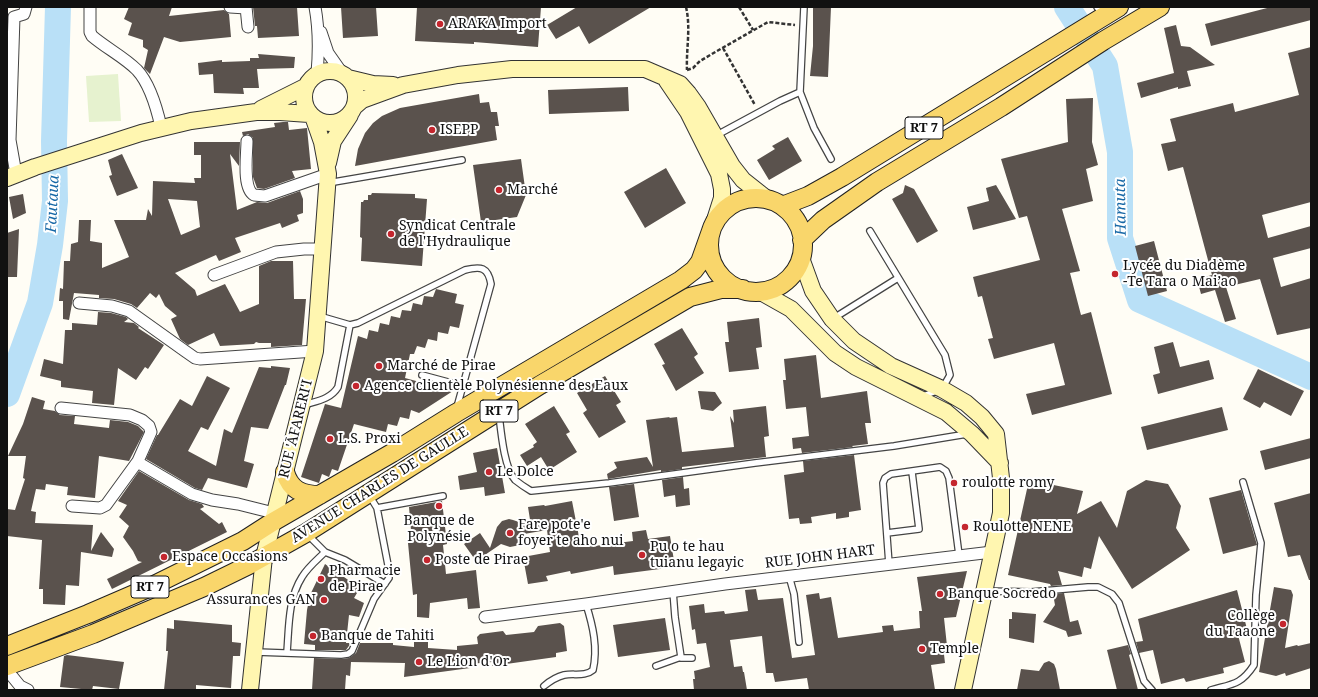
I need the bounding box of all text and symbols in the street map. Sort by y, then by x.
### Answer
place label: ARAKA Import [448,16,547,32]
marker: ARAKA Import [435,19,445,29]
road number: RT 7 [905,117,943,139]
place label: ISEPP [440,122,478,138]
marker: ISEPP [427,125,437,135]
water label: Fautaua [42,175,64,233]
water label: Hamuta [1112,178,1130,236]
place label: Marché [507,182,558,198]
marker: Marché [494,185,504,195]
place label: Syndicat Centrale de l'Hydraulique [399,218,516,250]
marker: Syndicat Centrale de l'Hydraulique [386,229,396,239]
place label: Lycée du Diadème -Te Tara o Mai’ao [1123,258,1245,290]
marker: Lycée du Diadème -Te Tara o Mai’ao [1110,269,1120,279]
place label: Marché de Pirae [387,358,496,374]
marker: Marché de Pirae [374,361,384,371]
street label: RUE 'ĀFARERI'I [276,378,316,480]
place label: Agence clientèle Polynésienne des Eaux [364,378,628,394]
marker: Agence clientèle Polynésienne des Eaux [351,381,361,391]
road number: RT 7 [480,400,518,422]
street label: AVENUE CHARLES DE GAULLE [288,423,472,547]
place label: L.S. Proxi [338,431,401,447]
marker: L.S. Proxi [325,434,335,444]
place label: Le Dolce [497,464,554,480]
marker: Le Dolce [484,467,494,477]
place label: roulotte romy [962,475,1054,491]
marker: roulotte romy [949,478,959,488]
marker: Banque de Polynésie [434,501,444,511]
place label: Banque de Polynésie [404,513,474,546]
place label: Fare pote'e foyer te aho nui [518,517,624,550]
place label: Roulotte NENE [973,519,1071,535]
marker: Roulotte NENE [960,522,970,532]
marker: Fare pote'e foyer te aho nui [505,528,515,538]
place label: Pu o te hau tuianu legayic [650,539,744,572]
street label: RUE JOHN HART [764,542,876,572]
place label: Espace Occasions [172,549,288,565]
marker: Pu o te hau tuianu legayic [637,550,647,560]
marker: Espace Occasions [159,552,169,562]
place label: Poste de Pirae [435,552,528,568]
marker: Poste de Pirae [422,555,432,565]
place label: Pharmacie de Pirae [329,563,401,596]
marker: Pharmacie de Pirae [316,574,326,584]
road number: RT 7 [131,576,169,598]
place label: Banque Socredo [948,586,1056,602]
marker: Banque Socredo [935,589,945,599]
place label: Assurances GAN [207,592,316,608]
marker: Assurances GAN [319,595,329,605]
place label: Collège du Taaone [1205,608,1275,640]
marker: Collège du Taaone [1278,619,1288,629]
place label: Banque de Tahiti [321,628,434,644]
marker: Banque de Tahiti [308,631,318,641]
place label: Temple [930,641,979,657]
marker: Temple [917,644,927,654]
place label: Le Lion d'Or [427,654,509,670]
marker: Le Lion d'Or [414,657,424,667]

